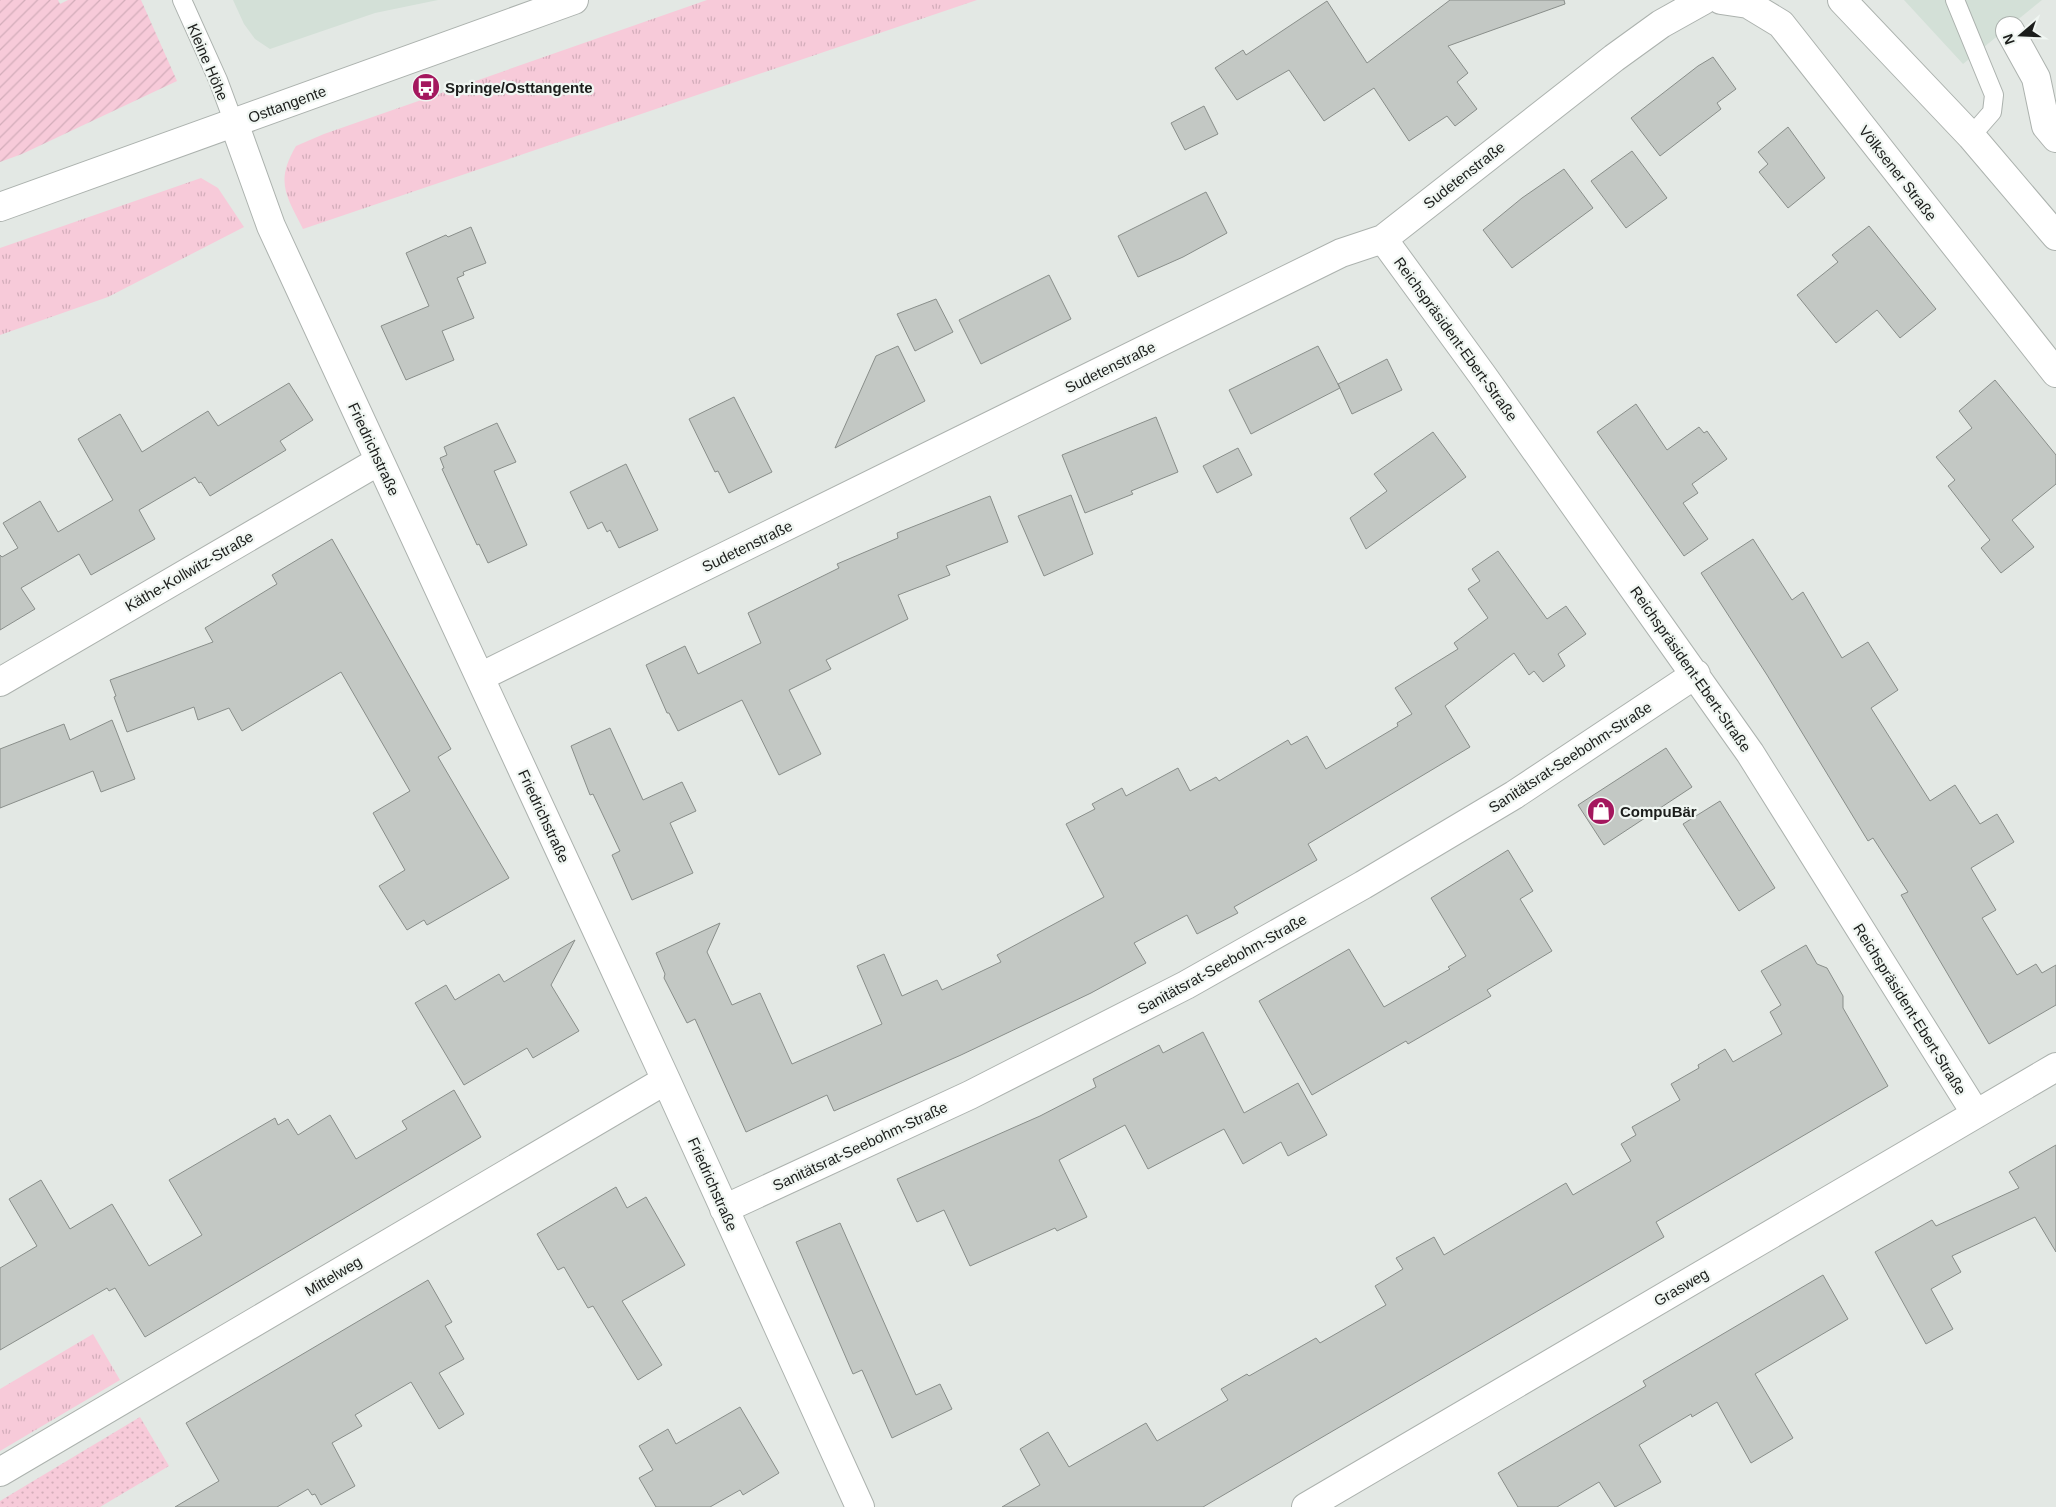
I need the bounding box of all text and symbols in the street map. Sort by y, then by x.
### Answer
north arrow [1996,10,2046,60]
street label: Kleine Höhe [184,21,232,103]
text: N [1999,32,2018,47]
bus stop icon: Springe/Osttangente [411,72,441,102]
place label: Springe/Osttangente [445,79,593,96]
street label: Osttangente [246,82,328,126]
street label: Völksener Straße [1856,122,1940,224]
street label: Sudetenstraße [1420,138,1508,212]
street label: Reichspräsident-Ebert-Straße [1391,254,1521,424]
street label: Sudetenstraße [1062,338,1158,396]
street label: Friedrichstraße [345,400,403,498]
street label: Sudetenstraße [699,517,795,575]
street label: Käthe-Kollwitz-Straße [122,527,256,615]
street label: Reichspräsident-Ebert-Straße [1627,583,1755,755]
street label: Sanitätsrat-Seebohm-Straße [1485,698,1655,816]
street label: Friedrichstraße [515,767,573,865]
shop icon: CompuBär [1586,796,1616,826]
place label: CompuBär [1620,803,1697,820]
street label: Sanitätsrat-Seebohm-Straße [1134,910,1310,1018]
street label: Reichspräsident-Ebert-Straße [1850,920,1970,1098]
street label: Sanitätsrat-Seebohm-Straße [770,1098,950,1194]
street label: Friedrichstraße [685,1134,741,1234]
street label: Mittelweg [301,1252,365,1300]
street label: Grasweg [1651,1265,1711,1309]

